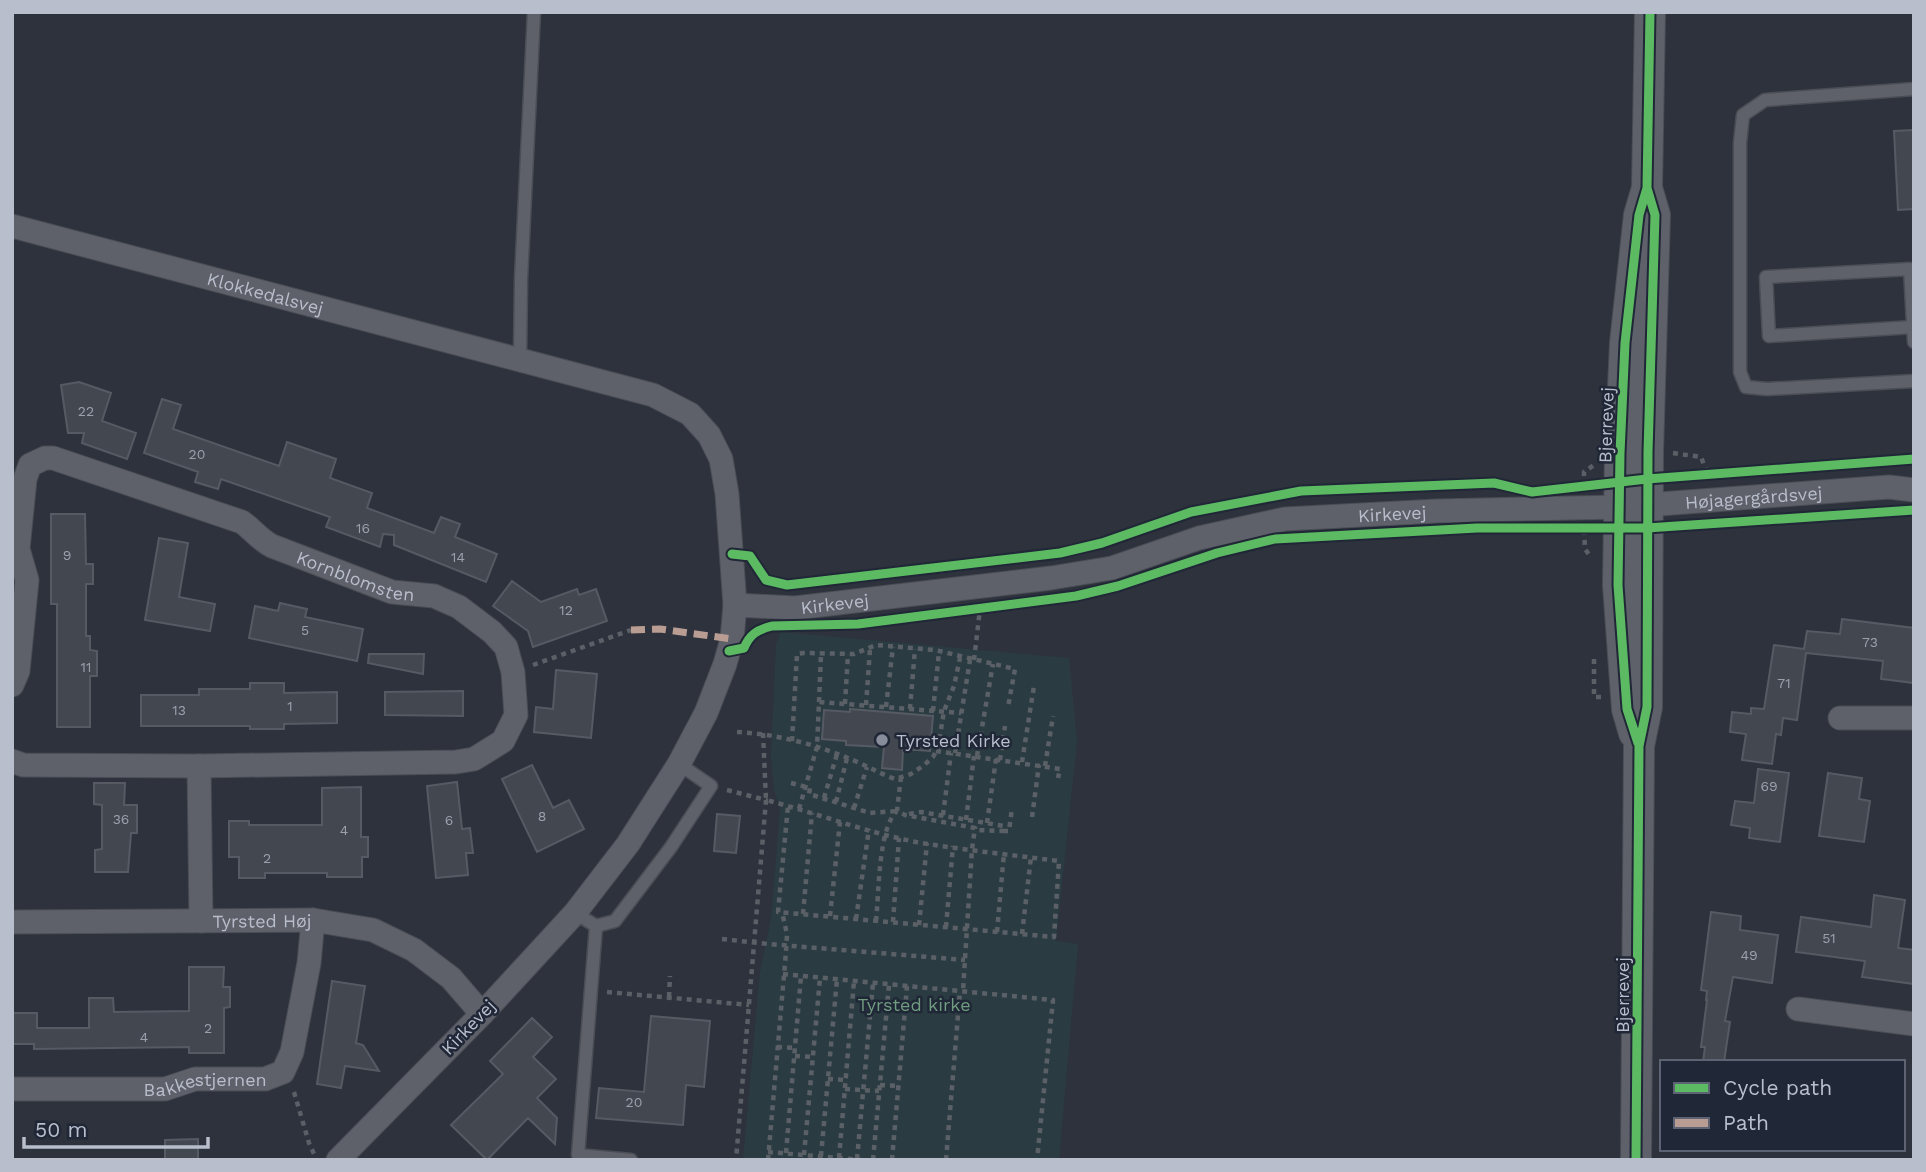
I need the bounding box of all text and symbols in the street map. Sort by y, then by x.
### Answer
street label: Klokkedalsvej [205,267,326,318]
street label: Bjerrevej [1594,387,1618,463]
house number: 22 [78,403,94,419]
house number: 20 [189,446,205,462]
street label: Højagergårdsvej [1684,481,1823,513]
street label: Kirkevej [1357,501,1427,526]
house number: 16 [356,520,370,536]
street label: Kornblomsten [294,546,415,605]
house number: 9 [63,547,71,563]
house number: 14 [451,549,465,565]
street label: Kirkevej [799,589,870,618]
house number: 12 [559,602,573,618]
house number: 5 [301,622,309,638]
house number: 73 [1862,634,1878,650]
house number: 11 [81,659,91,675]
house number: 71 [1777,675,1791,691]
house number: 1 [287,698,293,714]
house number: 13 [172,702,186,718]
place label: Tyrsted Kirke [896,730,1011,751]
marker: Tyrsted Kirke [874,732,890,748]
house number: 69 [1760,778,1778,794]
house number: 8 [538,808,546,824]
house number: 36 [113,811,129,827]
house number: 6 [445,812,453,828]
house number: 4 [340,822,348,838]
house number: 2 [263,850,271,866]
street label: Tyrsted Høj [212,910,312,931]
house number: 51 [1822,930,1836,946]
house number: 49 [1740,947,1758,963]
street label: Bjerrevej [1612,957,1633,1033]
park label: Tyrsted kirke [857,994,971,1015]
street label: Kirkevej [437,995,499,1059]
house number: 2 [204,1020,212,1036]
house number: 4 [140,1029,148,1045]
legend [1660,1060,1905,1151]
street label: Bakkestjernen [144,1069,267,1100]
text: Cycle path [1723,1075,1832,1100]
house number: 20 [626,1094,642,1110]
scale bar [24,1106,208,1150]
text: Path [1723,1110,1769,1135]
text: 50 m [35,1117,87,1142]

